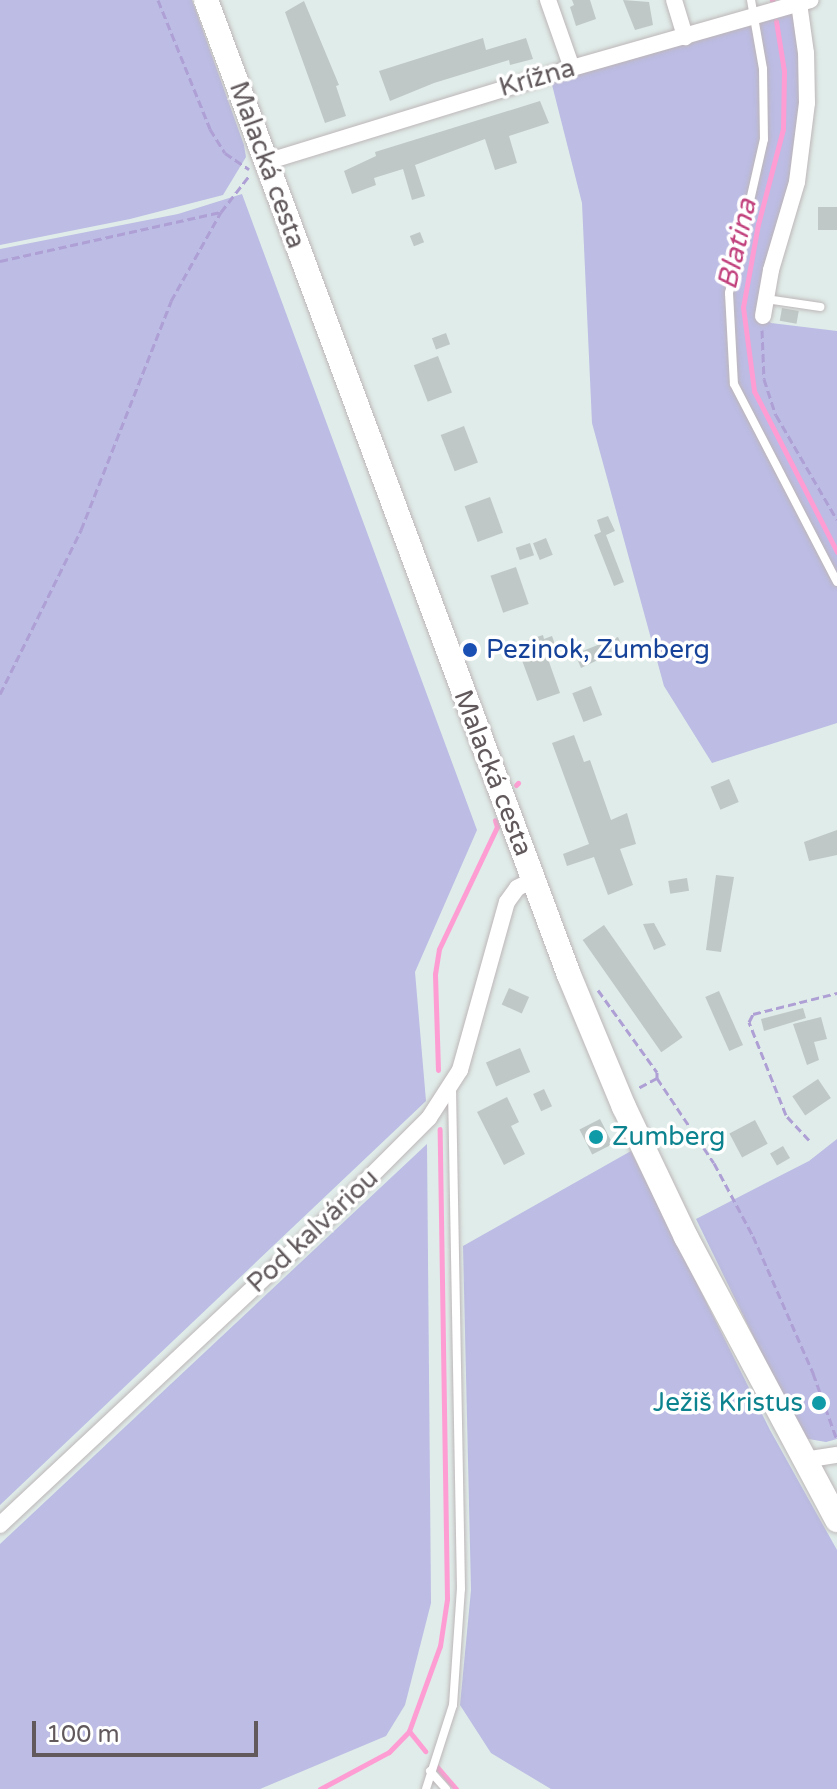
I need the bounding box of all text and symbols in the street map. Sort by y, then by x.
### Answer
street label: Krížna [496,52,578,104]
street label: Malacká cesta [222,77,312,253]
water label: Blatina [710,195,764,293]
place label: Pezinok, Zumberg [486,634,710,666]
marker: Pezinok, Zumberg [461,641,479,659]
street label: Malacká cesta [447,686,539,860]
place label: Zumberg [612,1121,725,1153]
marker: Zumberg [587,1128,605,1146]
street label: Pod kalváriou [241,1163,385,1299]
place label: Ježiš Kristus [653,1387,803,1419]
marker: Ježiš Kristus [810,1394,828,1412]
scale bar [36,1705,262,1755]
text: 100 m [46,1720,120,1749]

